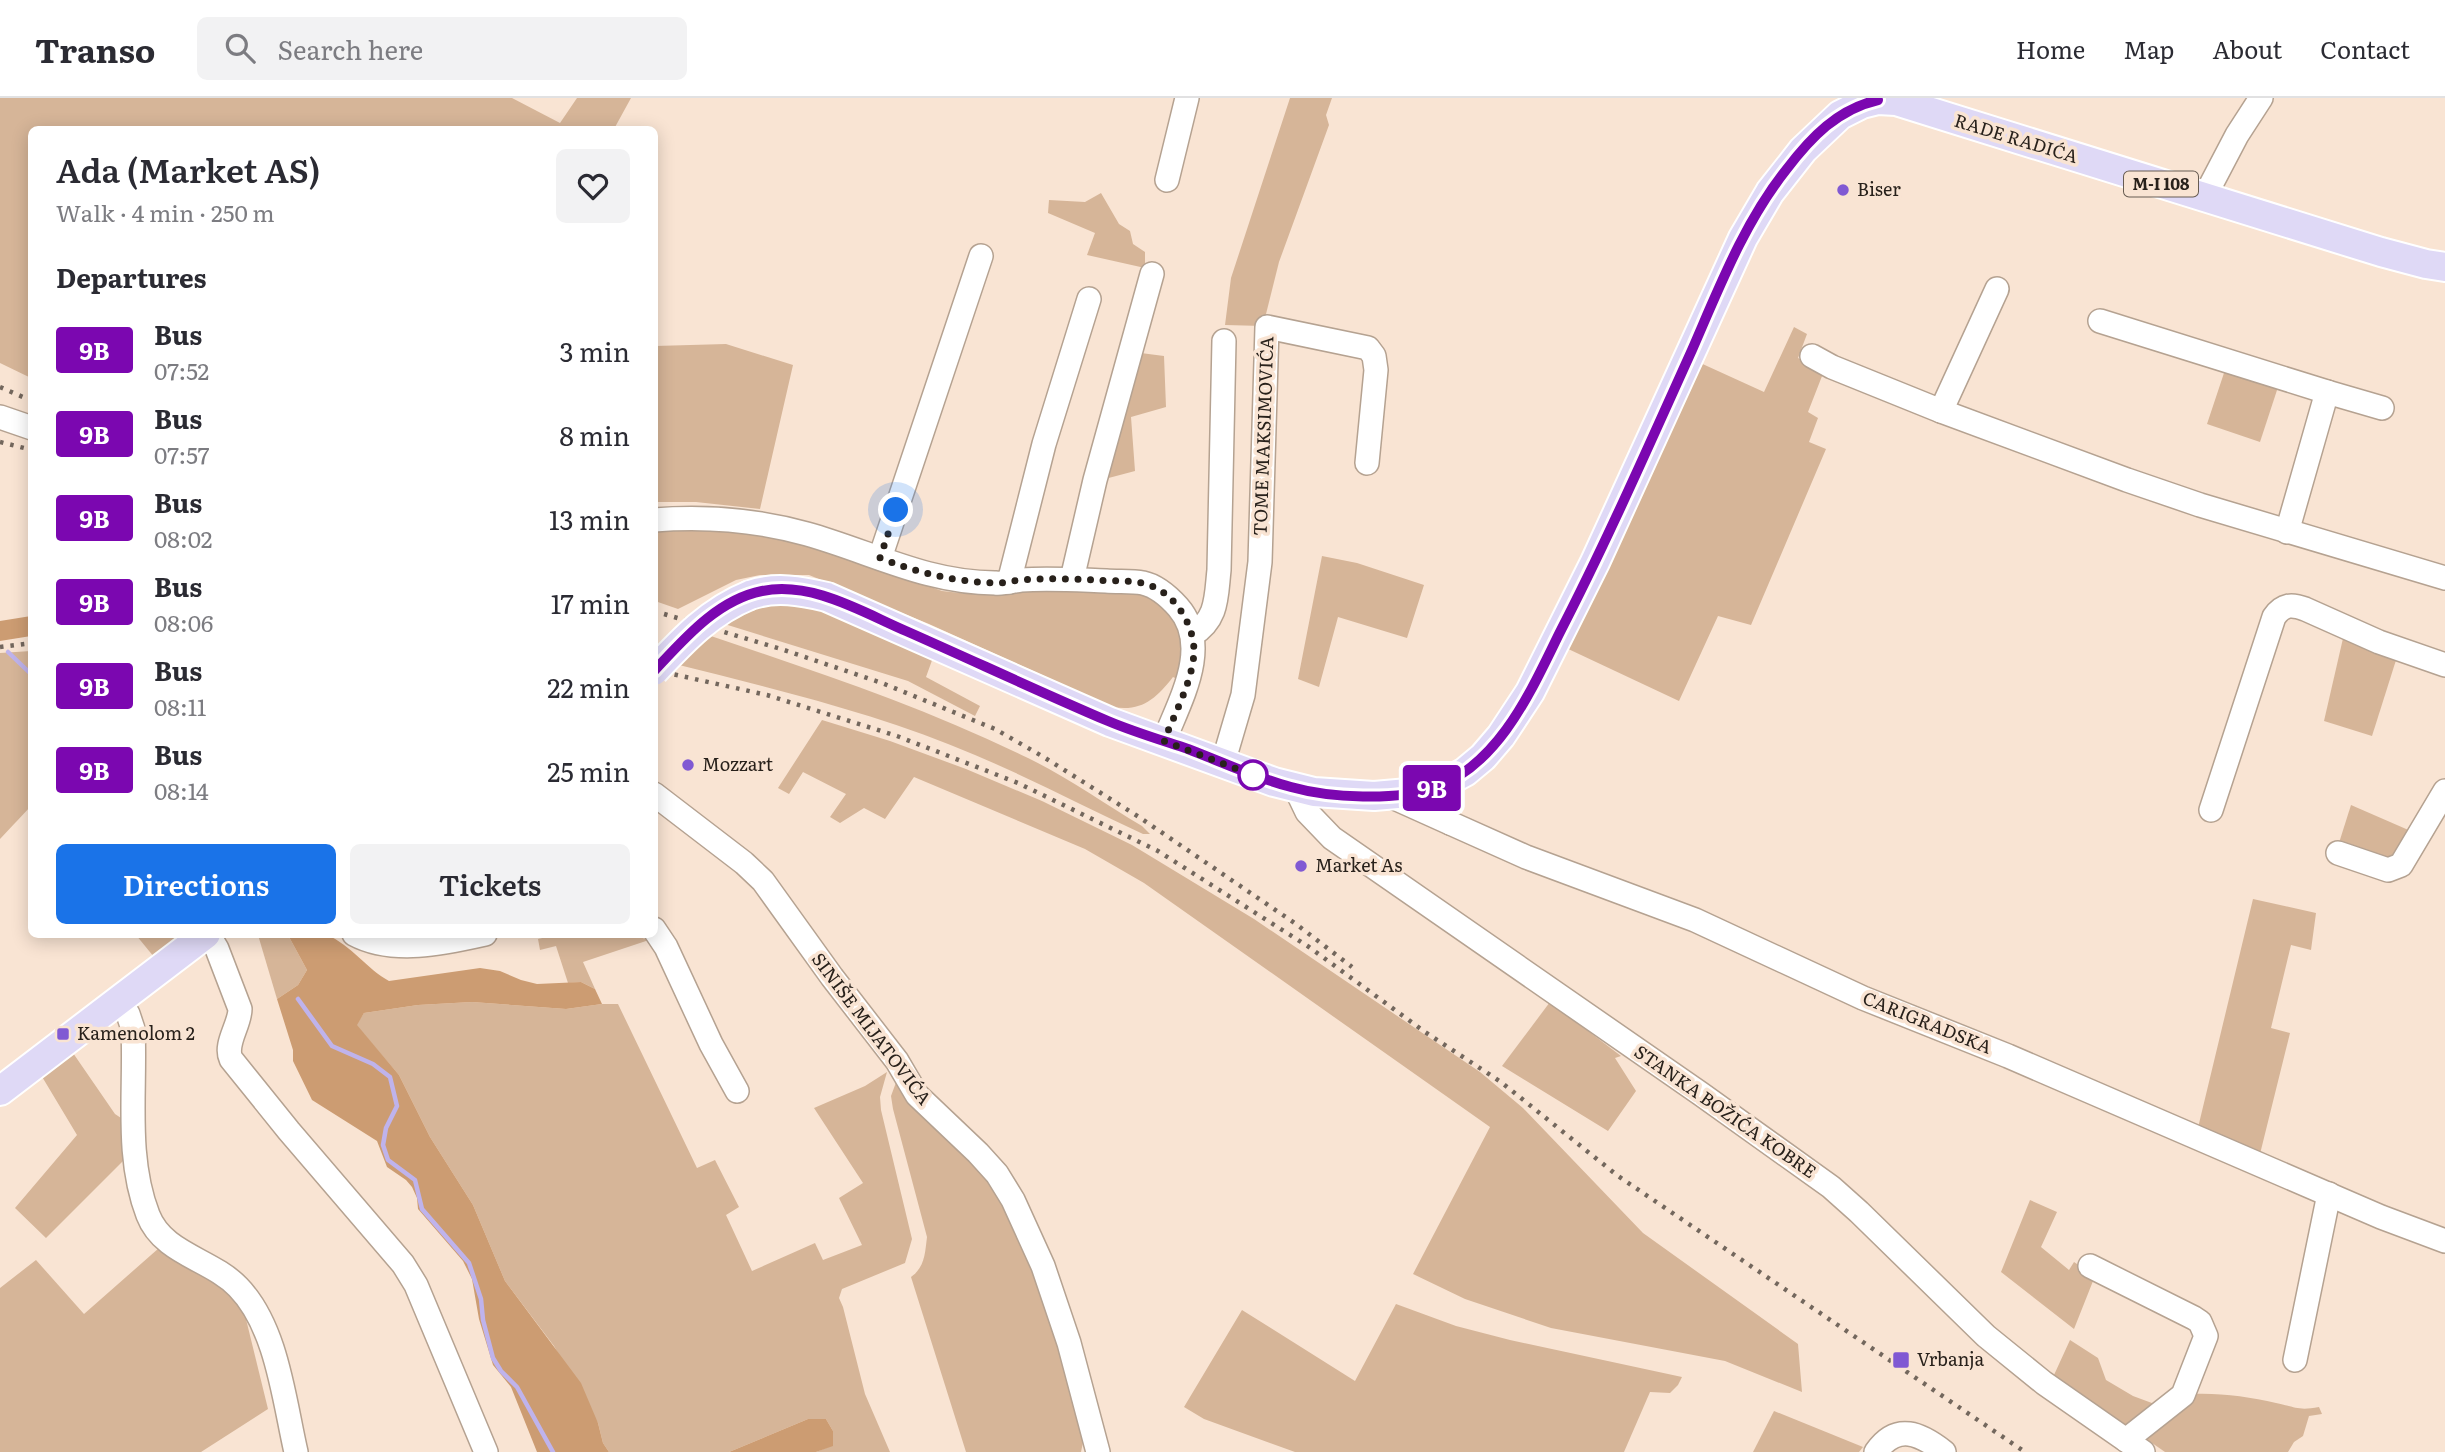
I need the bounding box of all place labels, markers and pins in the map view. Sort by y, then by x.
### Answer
place label: Biser [1857,175,1901,202]
marker: Biser [1835,182,1851,198]
place label: Mozzart [702,750,774,777]
marker: Mozzart [680,757,696,773]
unlabelled marker [1238,760,1268,790]
place label: Market As [1315,851,1402,878]
marker: Market As [1293,858,1309,874]
place label: Kamenolom 2 [77,1019,195,1046]
marker: Kamenolom 2 [55,1026,71,1042]
place label: Vrbanja [1917,1345,1984,1372]
marker: Vrbanja [1891,1350,1911,1370]

